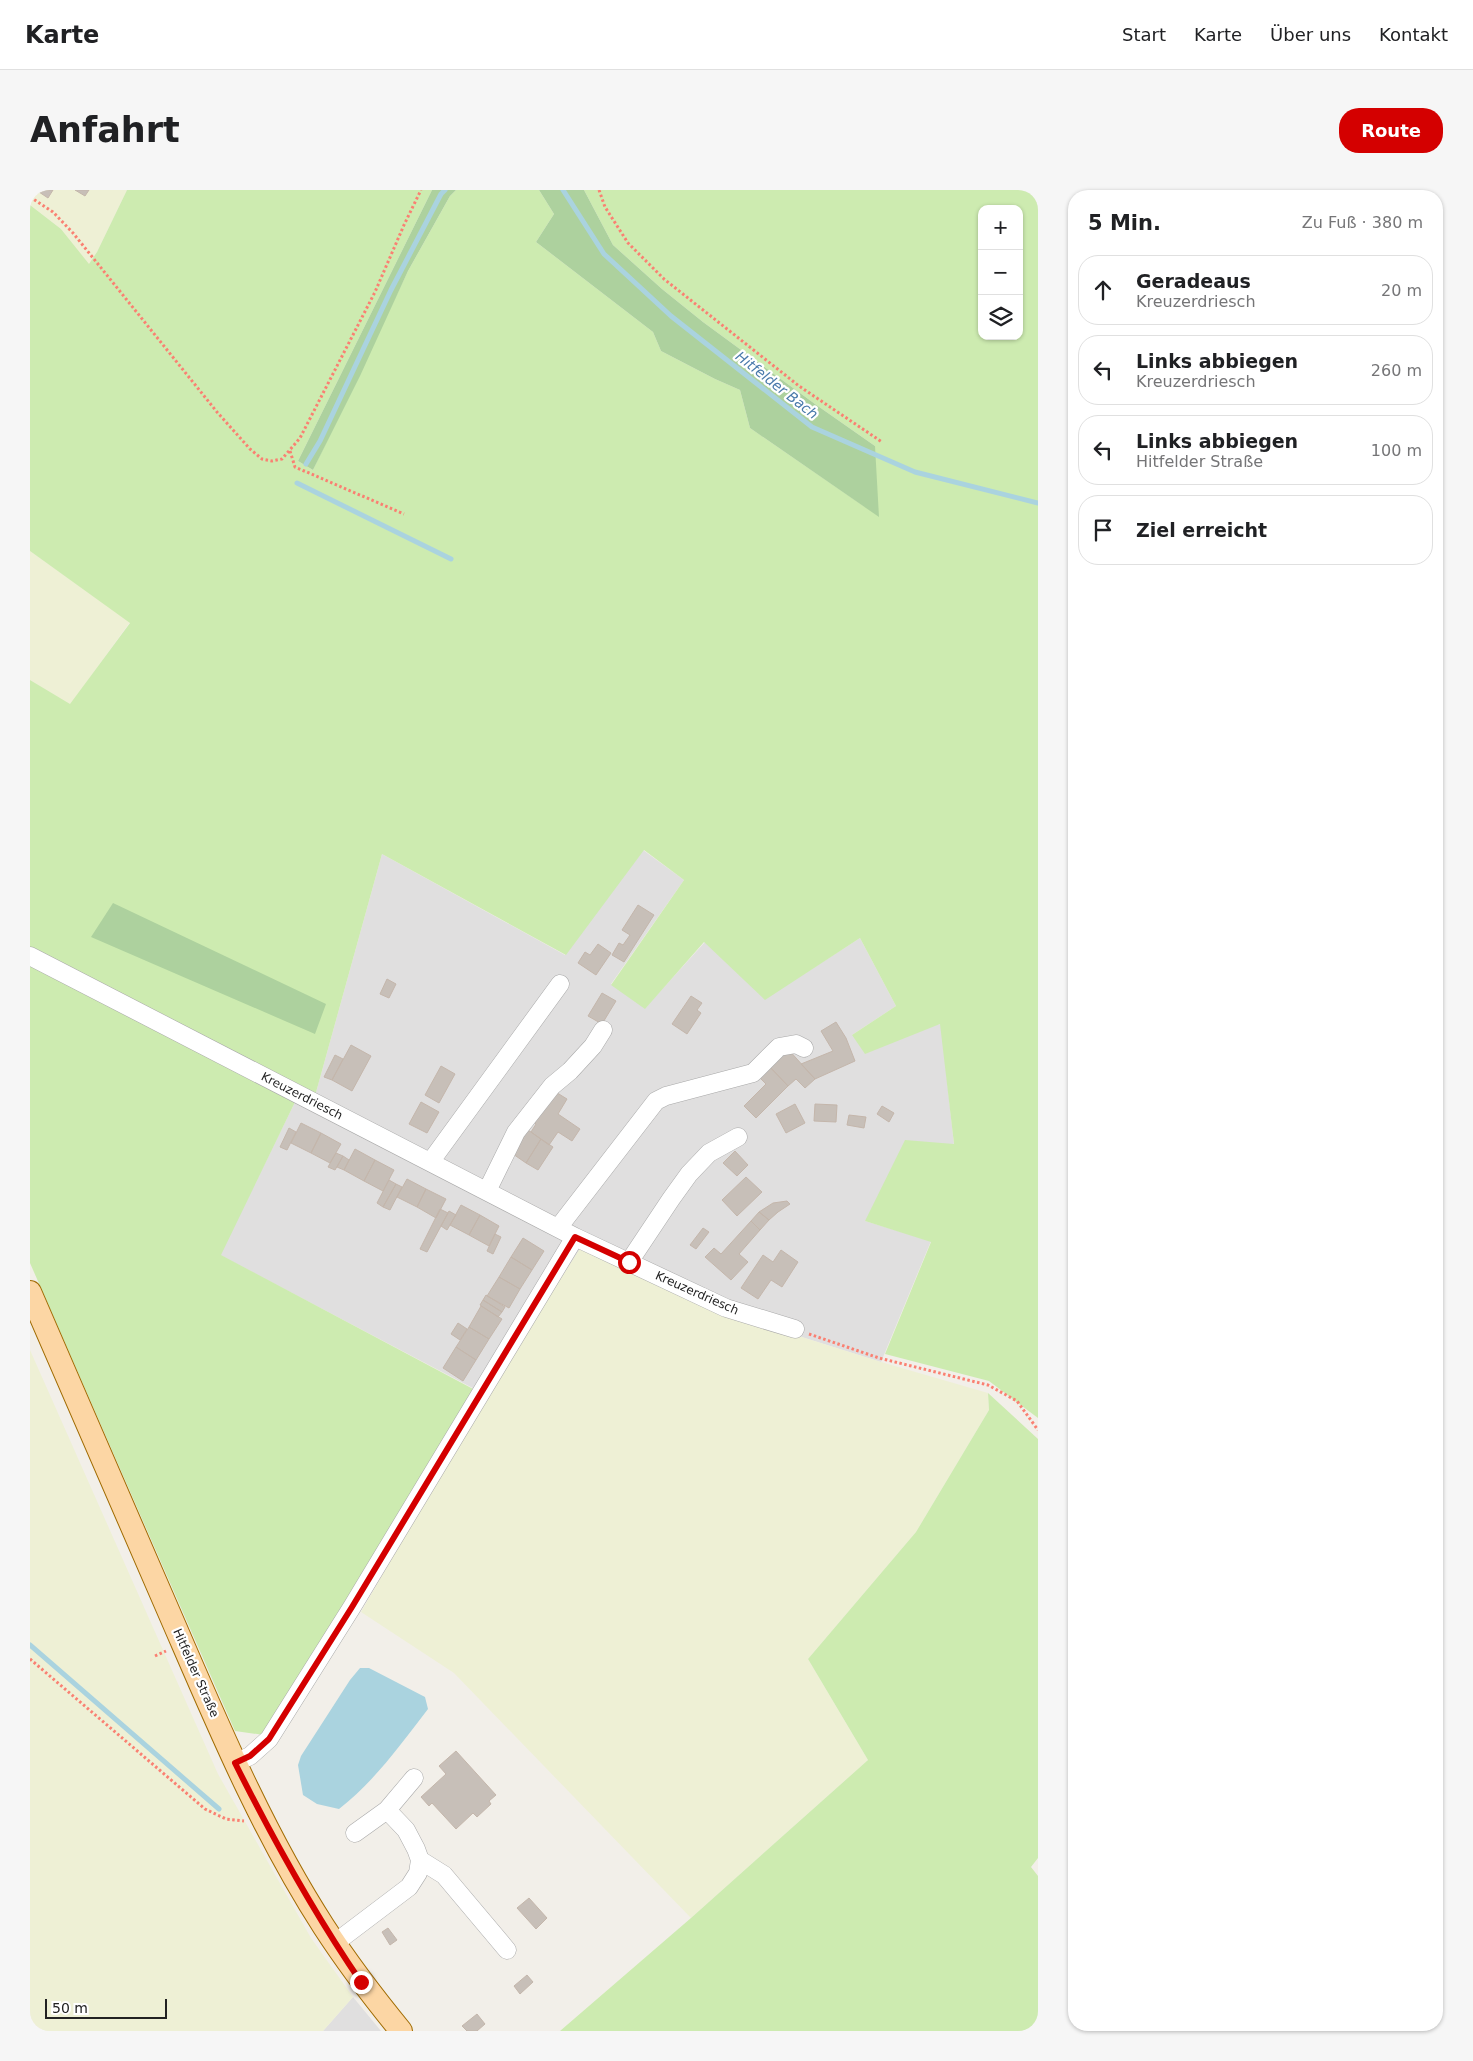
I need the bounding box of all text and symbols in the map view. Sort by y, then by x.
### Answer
text: Karte [25,21,99,49]
text: Start [1122,24,1166,45]
text: Karte [1194,24,1242,45]
text: Über uns [1270,24,1351,45]
text: Kontakt [1379,24,1448,45]
button: Route [1339,108,1443,153]
text: Anfahrt [30,110,180,150]
map controls [978,205,1023,340]
button: + [978,205,1023,250]
text: 5 Min. [1088,211,1161,235]
text: Zu Fuß · 380 m [1302,213,1423,232]
button: − [978,250,1023,295]
text: Geradeaus [1136,270,1251,292]
icon: ahead [1089,276,1117,304]
text: 20 m [1381,281,1422,300]
text: Kreuzerdriesch [1136,292,1256,311]
button: layers [978,295,1023,340]
water label: Hitfelder Bach [733,348,821,422]
text: Links abbiegen [1136,350,1298,372]
icon: left [1089,356,1117,384]
text: 260 m [1371,361,1422,380]
text: Kreuzerdriesch [1136,372,1256,391]
text: Links abbiegen [1136,430,1298,452]
icon: left [1089,436,1117,464]
text: 100 m [1371,441,1422,460]
text: Hitfelder Straße [1136,452,1263,471]
icon: arrive [1089,516,1117,544]
text: Ziel erreicht [1136,519,1267,541]
street label: Kreuzerdriesch [259,1069,345,1123]
route start [618,1251,641,1274]
street label: Kreuzerdriesch [653,1268,741,1318]
street label: Hitfelder Straße [170,1627,222,1719]
route end [350,1971,373,1994]
scale bar [45,1996,168,2019]
text: 50 m [52,2000,88,2016]

